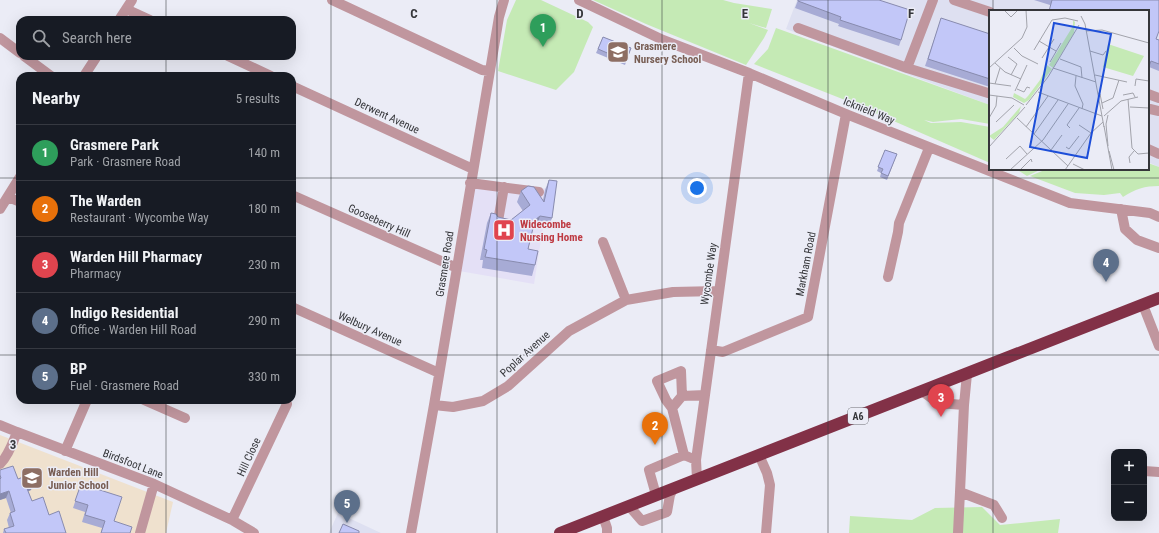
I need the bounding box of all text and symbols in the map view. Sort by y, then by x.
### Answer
text: C [410,6,418,21]
text: D [576,6,584,21]
text: E [742,6,749,21]
text: F [908,6,914,21]
inset map [989,10,1149,170]
pin: 1 [530,14,556,47]
search box [16,16,296,60]
icon: search [30,27,52,49]
text: Search here [62,29,132,47]
school or university icon: Grasmere Nursery School [605,39,631,65]
place label: Grasmere Nursery School [634,40,702,66]
text: Nearby [32,88,80,108]
text: 5 results [236,91,280,106]
street label: Derwent Avenue [353,95,421,137]
street label: Icknield Way [841,95,897,127]
text: Grasmere Park [70,136,159,154]
text: 1 [42,145,48,160]
text: 140 m [248,145,280,160]
text: Park · Grasmere Road [70,154,181,169]
your location [687,178,707,198]
text: The Warden [70,192,141,210]
text: 2 [42,201,48,216]
text: 180 m [248,201,280,216]
street label: Gooseberry Hill [346,202,412,240]
text: Restaurant · Wycombe Way [70,210,209,225]
hospital icon: Widecombe Nursing Home [491,217,517,243]
place label: Widecombe Nursing Home [520,218,583,244]
street label: Grasmere Road [433,230,457,298]
street label: Markham Road [793,231,819,297]
street label: Wycombe Way [698,242,720,306]
text: Warden Hill Pharmacy [70,248,202,266]
pin: 4 [1093,249,1119,282]
text: 3 [42,257,48,272]
text: 230 m [248,257,280,272]
text: Pharmacy [70,266,121,281]
text: Indigo Residential [70,304,178,322]
street label: Welbury Avenue [336,309,404,349]
text: 4 [42,313,48,328]
text: 290 m [248,313,280,328]
text: Office · Warden Hill Road [70,322,196,337]
street label: Poplar Avenue [497,328,553,380]
text: BP [70,360,87,378]
text: 5 [42,369,48,384]
text: 330 m [248,369,280,384]
text: Fuel · Grasmere Road [70,378,179,393]
pin: 3 [928,384,954,417]
road number: A6 [848,408,868,424]
pin: 2 [642,412,668,445]
street label: Hill Close [234,436,264,478]
text: 3 [10,437,16,452]
street label: Birdsfoot Lane [101,447,165,481]
map controls [1111,449,1147,521]
button: + [1111,449,1147,485]
school or university icon: Warden Hill Junior School [19,465,45,491]
place label: Warden Hill Junior School [48,466,109,492]
button: − [1111,485,1147,521]
pin: 5 [334,490,360,523]

